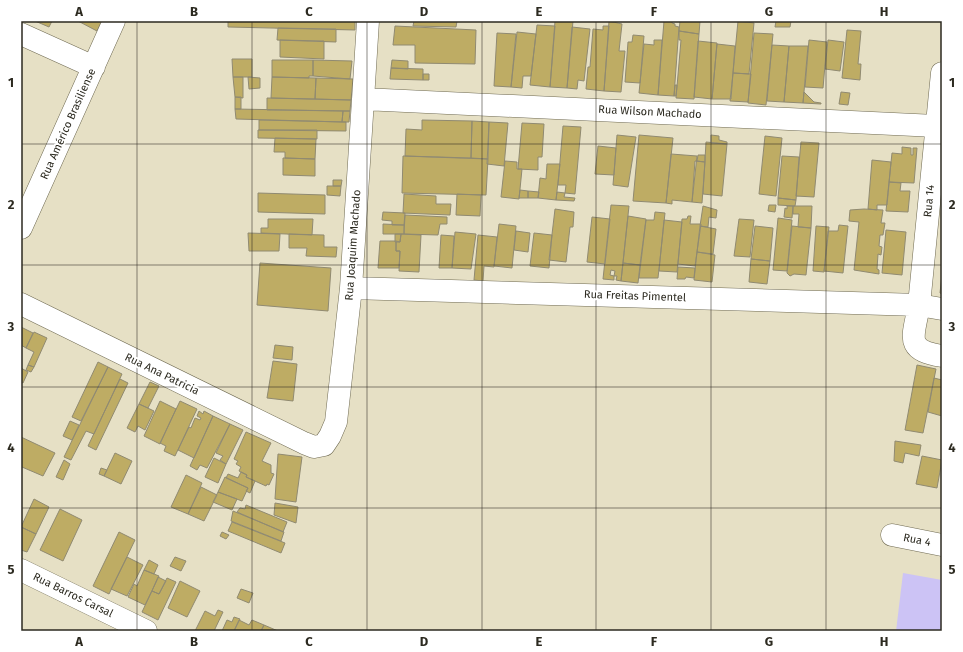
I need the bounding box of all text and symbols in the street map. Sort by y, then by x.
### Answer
text: A [74,4,83,19]
text: B [190,4,198,19]
text: C [305,4,313,19]
text: D [420,4,429,19]
text: E [536,4,543,19]
text: F [651,4,658,19]
text: G [765,4,773,19]
text: H [880,4,888,19]
street label: Rua Américo Brasiliense [38,67,98,181]
text: 1 [8,75,14,90]
text: 1 [949,75,955,90]
street label: Rua Wilson Machado [598,103,702,121]
street label: Rua 14 [921,184,937,218]
street label: Rua Joaquim Machado [343,189,363,301]
text: 2 [8,197,15,212]
text: 2 [949,197,956,212]
street label: Rua Freitas Pimentel [584,288,686,304]
text: 3 [7,319,15,334]
text: 3 [948,319,956,334]
street label: Rua Ana Patricia [123,350,201,398]
text: 4 [7,440,15,455]
text: 4 [948,440,956,455]
street label: Rua 4 [902,531,932,549]
text: 5 [8,562,15,577]
text: 5 [949,562,956,577]
street label: Rua Barros Carsal [31,570,115,620]
text: A [74,634,83,649]
text: B [190,634,198,649]
text: C [305,634,313,649]
text: D [420,634,429,649]
text: E [536,634,543,649]
text: F [651,634,658,649]
text: G [765,634,773,649]
text: H [880,634,888,649]

